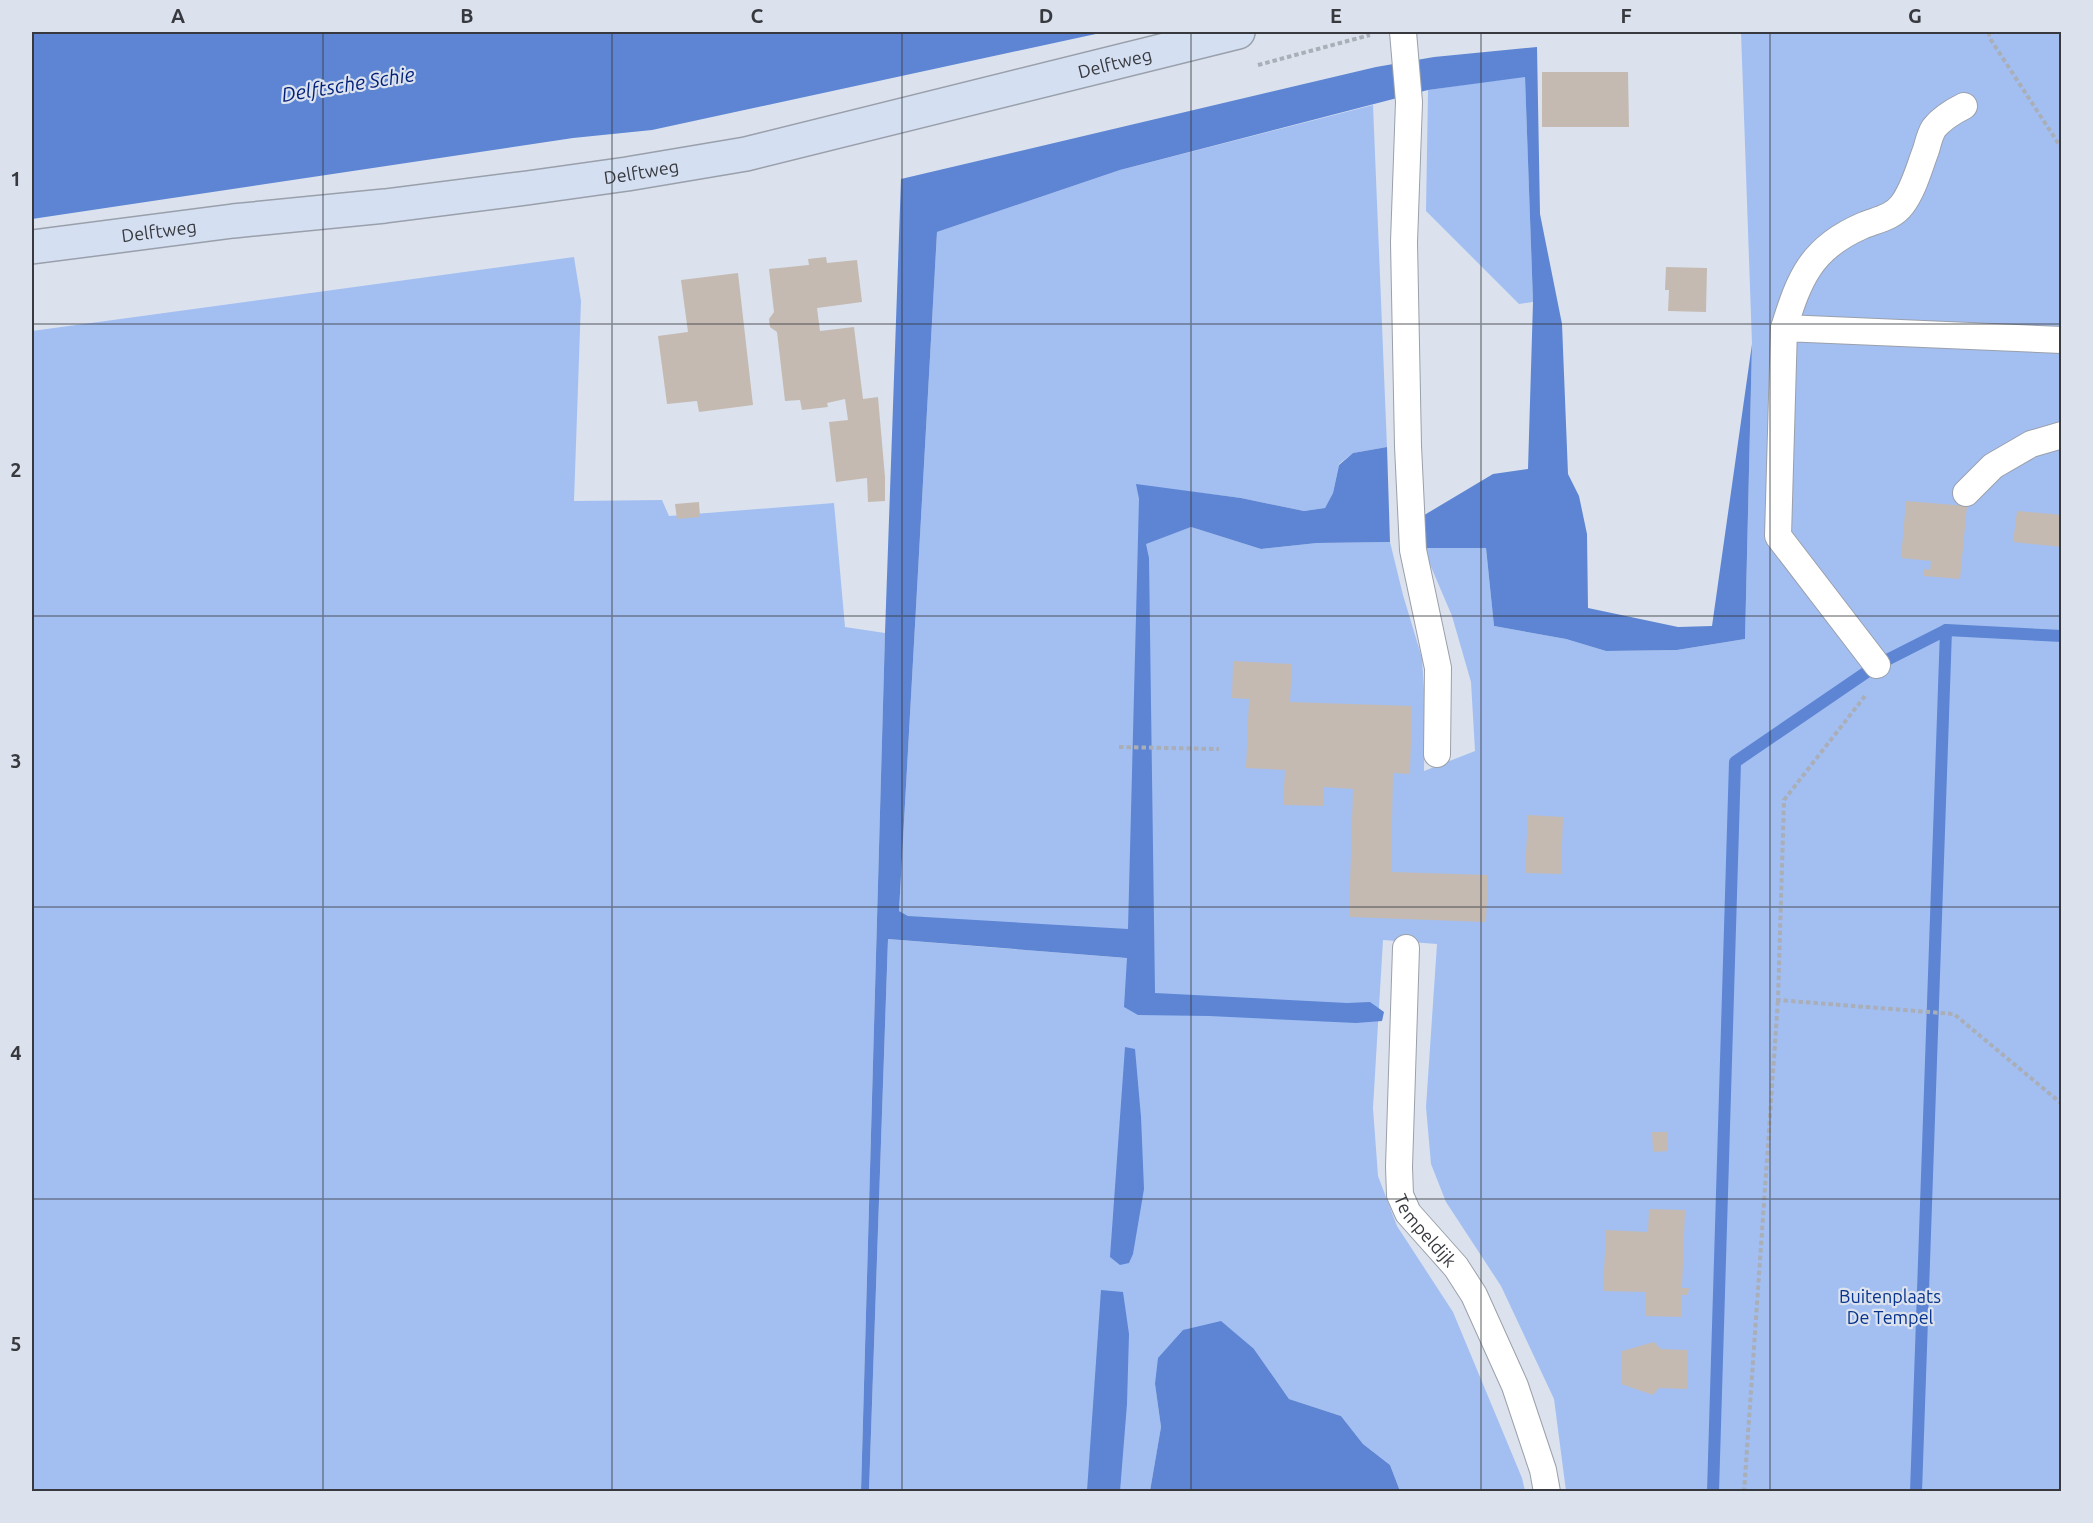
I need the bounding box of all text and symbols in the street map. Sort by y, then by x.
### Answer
text: A [171,4,185,27]
text: B [460,4,474,27]
text: C [751,4,764,27]
text: D [1039,4,1053,27]
text: E [1330,4,1342,27]
text: F [1620,4,1632,27]
text: G [1908,4,1922,27]
street label: Delftweg [1076,44,1154,81]
water label: Delftsche Schie [280,62,416,106]
street label: Delftweg [603,155,680,187]
text: 1 [10,167,22,190]
street label: Delftweg [120,216,198,245]
text: 2 [10,458,22,481]
text: 3 [10,749,22,772]
text: 4 [10,1041,22,1064]
street label: Tempeldijk [1391,1191,1461,1271]
park label: Buitenplaats De Tempel [1839,1286,1941,1327]
text: 5 [10,1332,22,1355]

